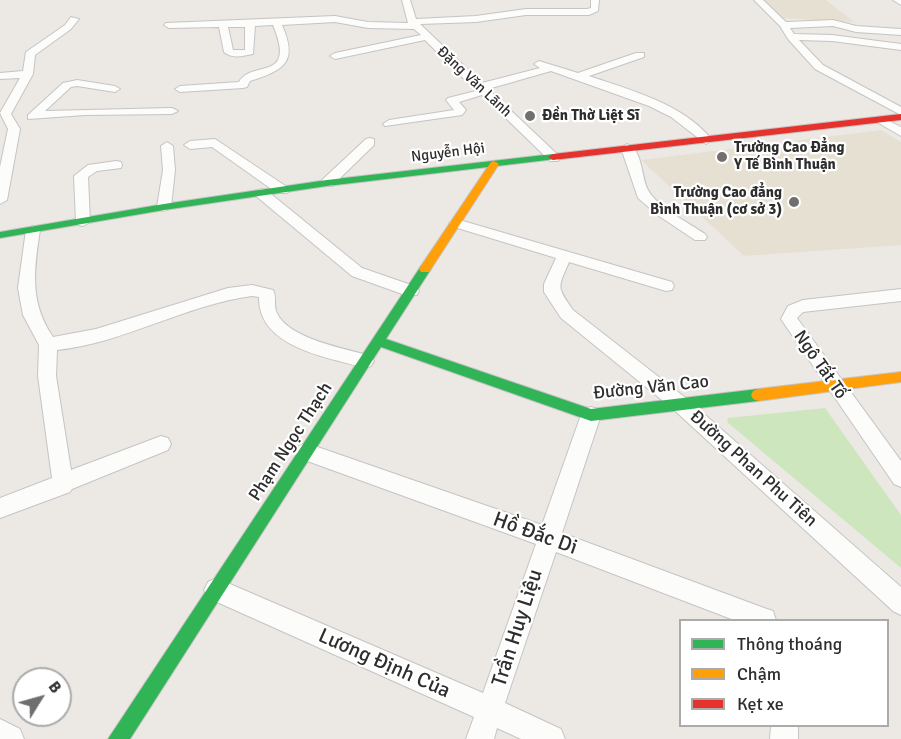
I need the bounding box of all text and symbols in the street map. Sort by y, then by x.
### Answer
street label: Đặng Văn Lãnh [433,43,515,121]
place label: Đền Thờ Liệt Sĩ [542,107,639,125]
marker: Đền Thờ Liệt Sĩ [523,109,537,123]
place label: Trường Cao Đẳng Y Tế Bình Thuận [734,139,845,174]
street label: Nguyễn Hội [410,140,486,166]
marker: Trường Cao Đẳng Y Tế Bình Thuận [715,150,729,164]
place label: Trường Cao đẳng Bình Thuận (cơ sở 3) [650,184,782,219]
marker: Trường Cao đẳng Bình Thuận (cơ sở 3) [787,195,801,209]
street label: Ngô Tất Tố [789,327,851,403]
street label: Đường Văn Cao [592,371,710,405]
street label: Phạm Ngọc Thạch [245,379,337,505]
street label: Đường Phan Phu Tiên [685,406,821,532]
street label: Hồ Đắc Di [489,507,581,561]
street label: Trần Huy Liệu [487,566,549,690]
legend [679,619,889,727]
street label: Lương Định Của [314,624,454,704]
text: Thông thoáng [737,633,842,655]
text: Chậm [737,663,781,685]
north arrow [12,667,72,727]
text: B [44,677,66,697]
text: Kẹt xe [737,693,784,715]

